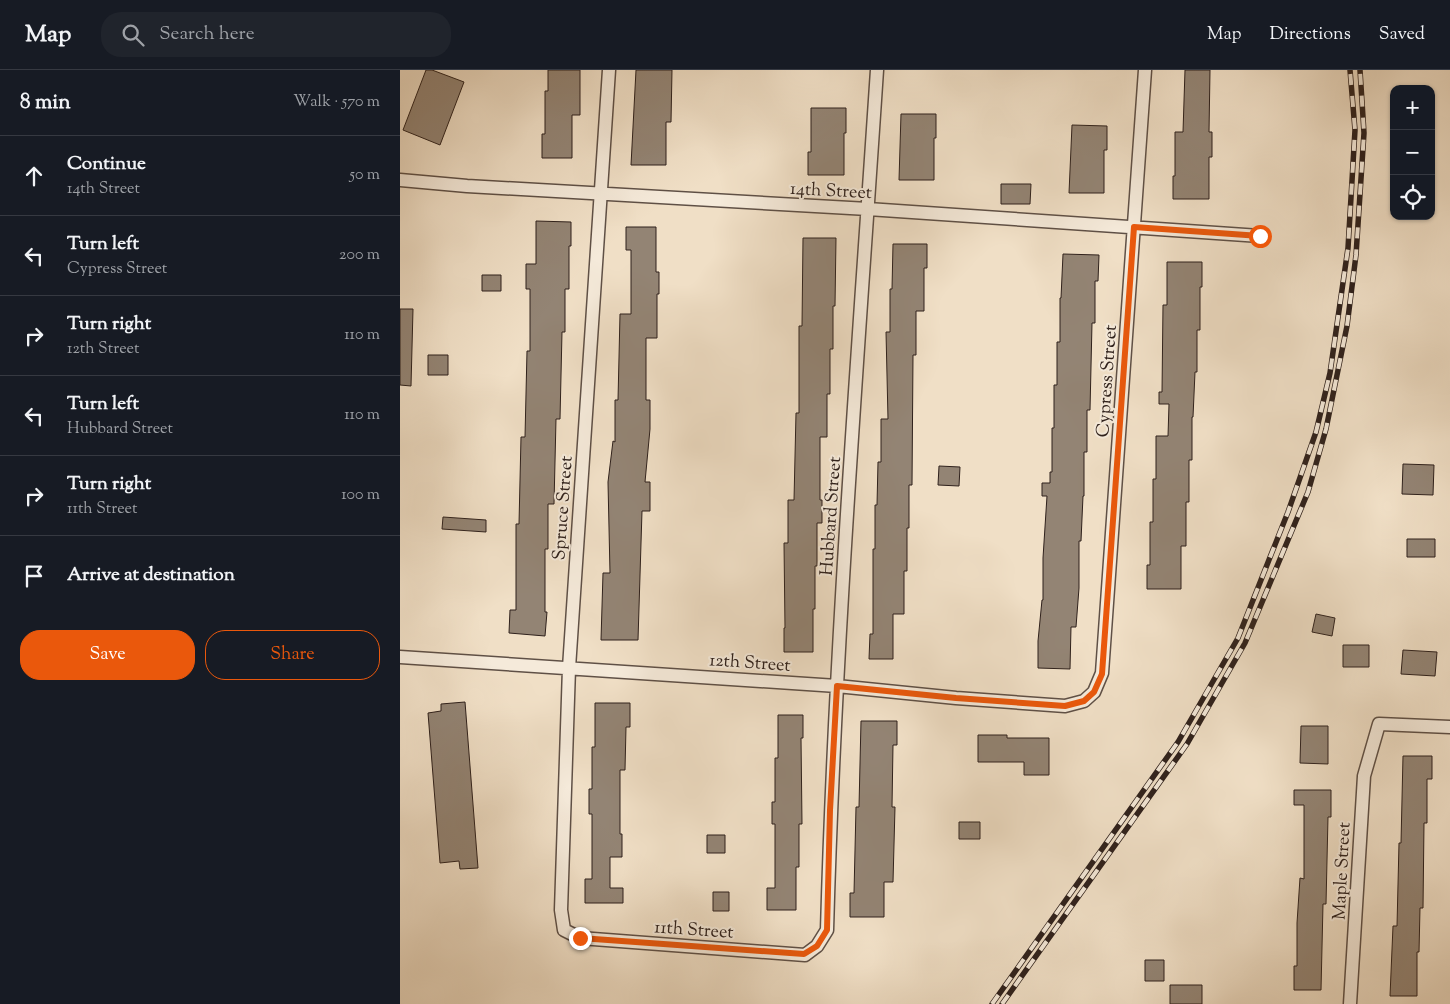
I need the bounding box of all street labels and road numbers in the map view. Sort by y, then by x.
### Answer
street label: 14th Street [789,177,873,207]
street label: Cypress Street [1091,324,1125,438]
street label: Spruce Street [547,455,581,561]
street label: Hubbard Street [815,456,849,577]
street label: 12th Street [708,648,791,680]
street label: Maple Street [1327,821,1359,921]
street label: 11th Street [653,915,734,947]

